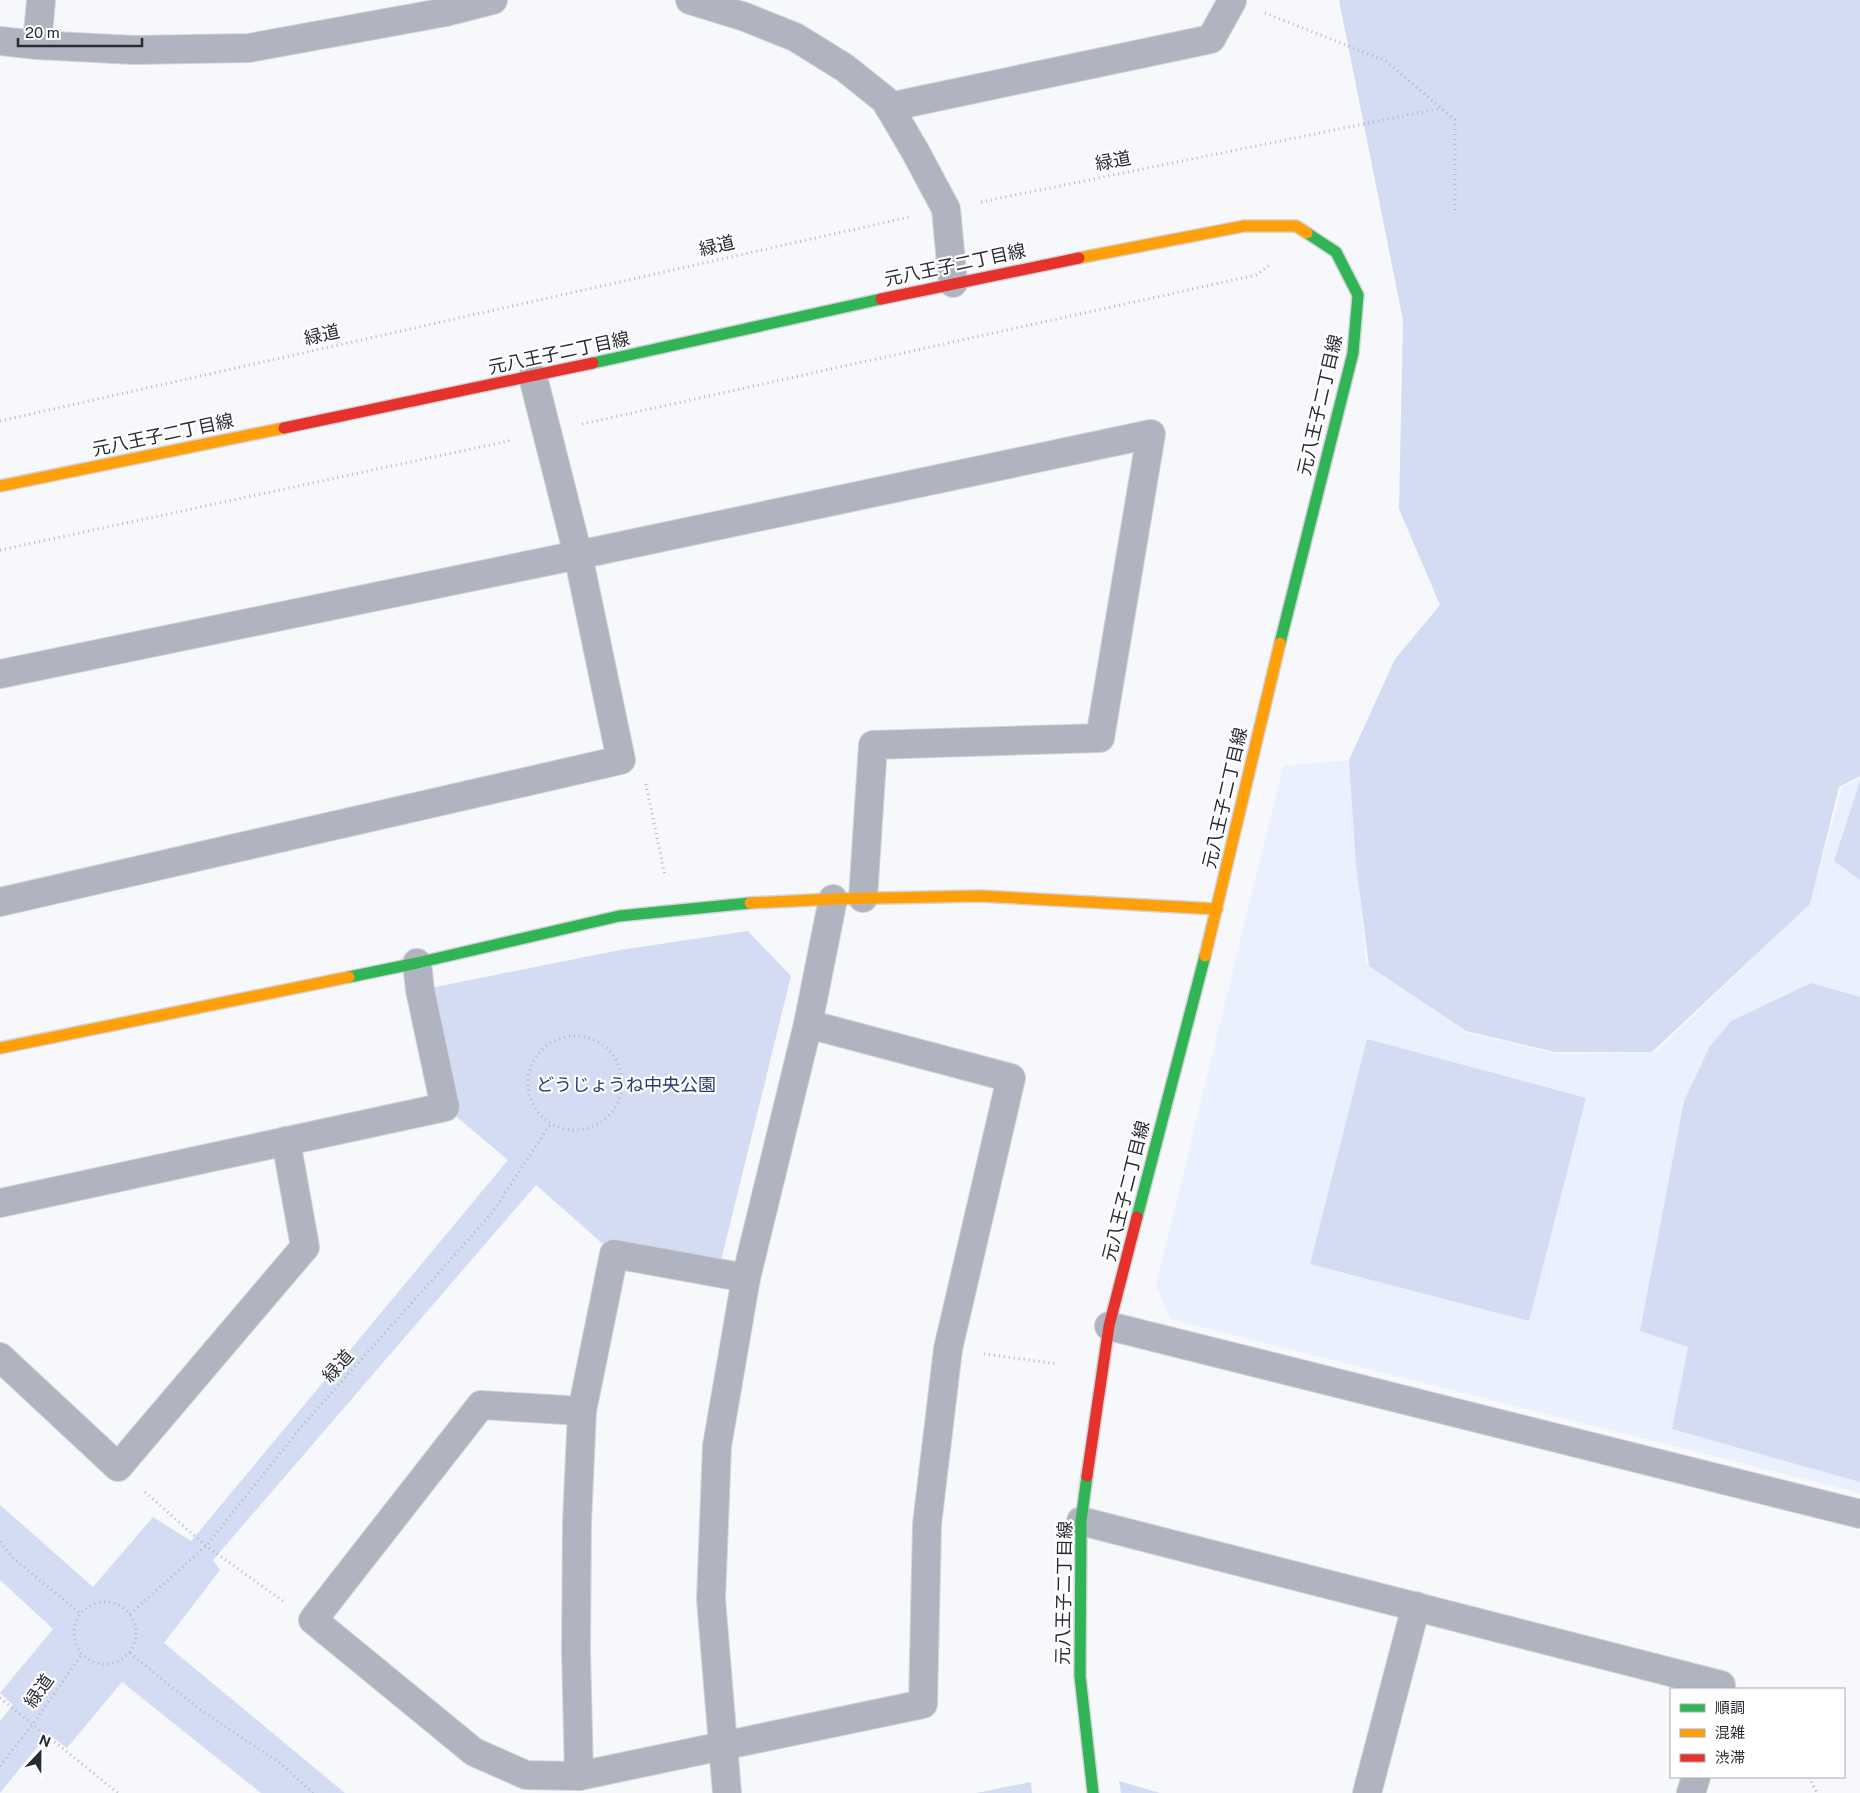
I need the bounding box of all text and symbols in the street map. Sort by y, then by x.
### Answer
scale bar [18,15,141,47]
text: 20 m [25,24,60,41]
street label: 緑道 [1093,147,1133,174]
street label: 緑道 [697,231,737,260]
street label: 元八王子二丁目線 [882,239,1028,290]
street label: 緑道 [302,320,342,349]
street label: 元八王子二丁目線 [486,327,632,378]
street label: 元八王子二丁目線 [1293,332,1346,477]
street label: 元八王子二丁目線 [90,409,236,460]
street label: 元八王子二丁目線 [1198,725,1251,870]
park label: どうじょうね中央公園 [536,1074,716,1095]
street label: 元八王子二丁目線 [1098,1118,1153,1263]
street label: 緑道 [318,1345,357,1386]
street label: 元八王子二丁目線 [1052,1521,1075,1665]
street label: 緑道 [20,1670,58,1711]
legend [1670,1688,1845,1778]
text: 順調 [1715,1699,1745,1716]
text: 混雑 [1715,1724,1745,1741]
north arrow [15,1728,65,1778]
text: N [37,1731,53,1750]
text: 渋滞 [1715,1749,1745,1766]

